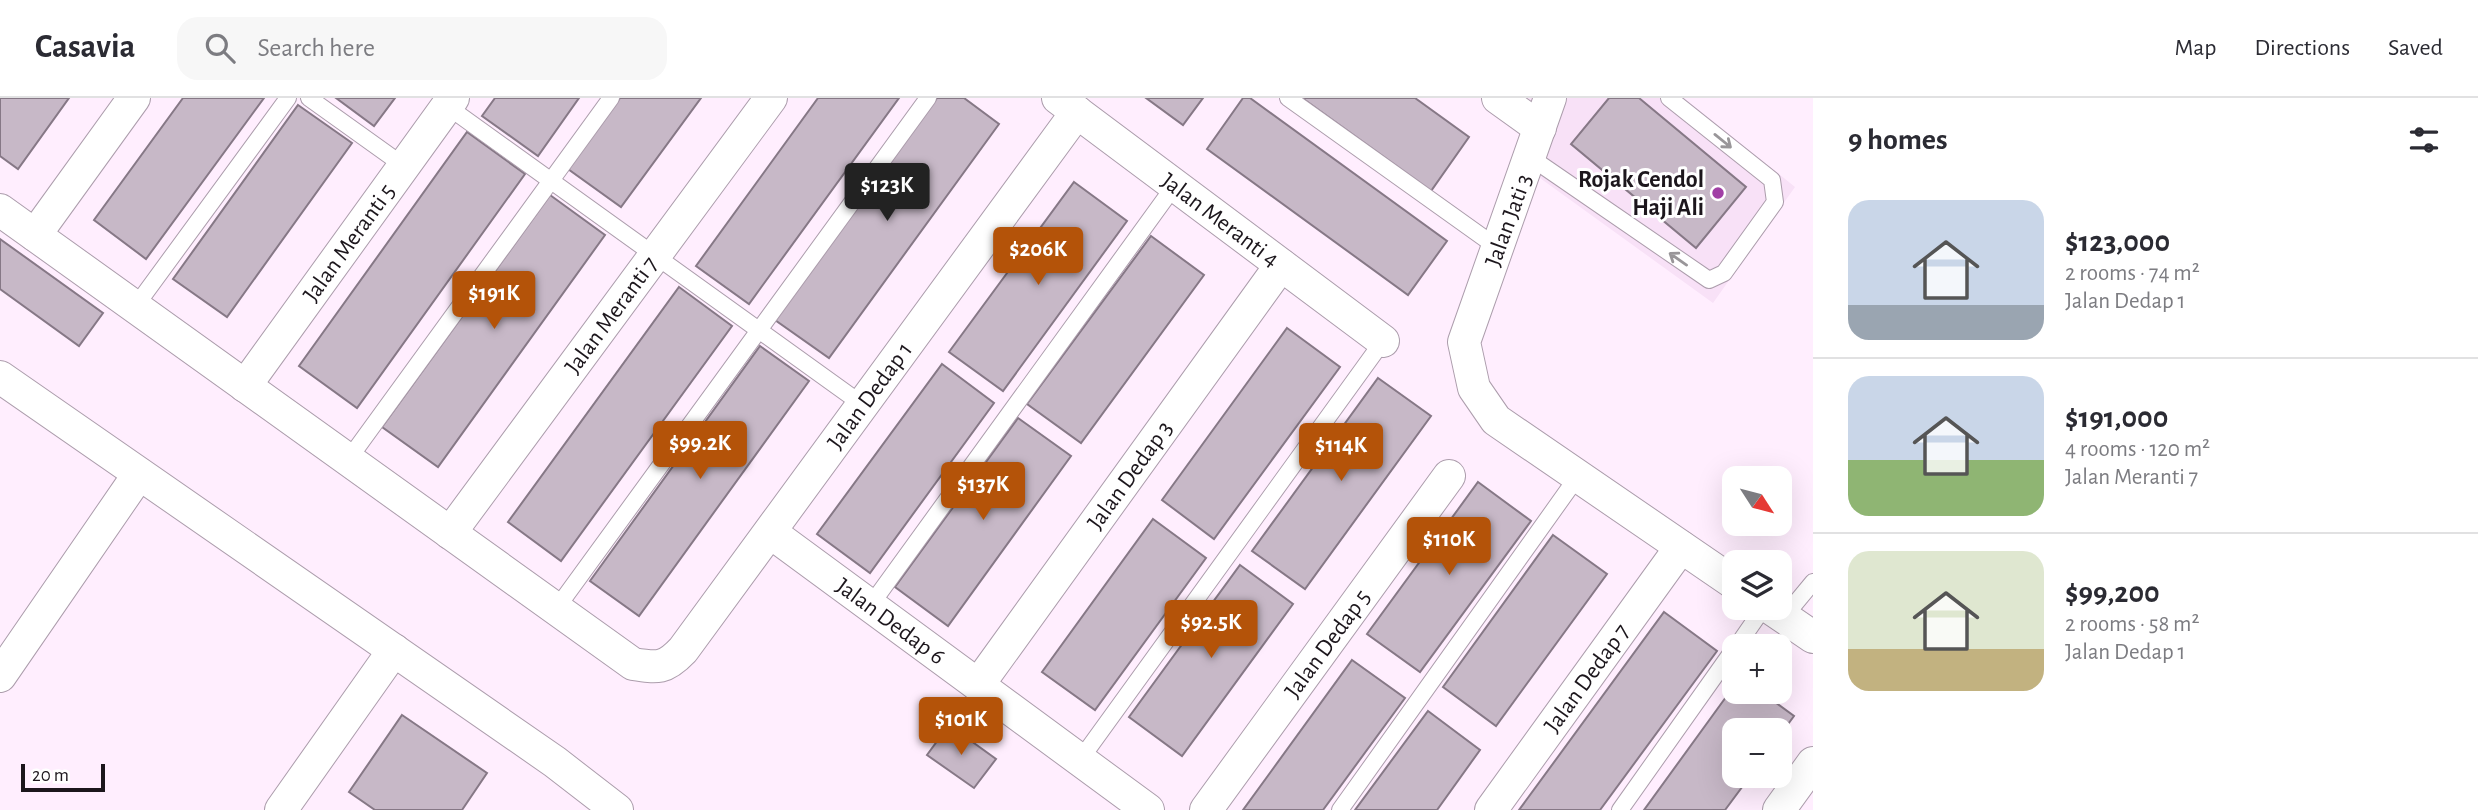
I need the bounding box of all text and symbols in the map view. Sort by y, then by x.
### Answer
search box [177,17,667,80]
icon: search [201,29,239,67]
text: Casavia [35,31,135,64]
text: Search here [257,35,375,61]
text: Map [2174,36,2216,60]
text: Directions [2254,36,2350,60]
text: Saved [2388,36,2443,60]
icon: filters [2405,121,2443,159]
text: 9 homes [1848,125,1948,155]
one-way arrow [1713,133,1731,148]
pin: $123K [838,164,936,223]
place label: Rojak Cendol Haji Ali [1578,168,1704,220]
street label: Jalan Meranti 4 [1157,169,1283,272]
street label: Jalan Jati 3 [1481,171,1537,270]
text: $123K [861,174,913,197]
street label: Jalan Meranti 5 [299,180,400,306]
marker: Rojak Cendol Haji Ali [1710,185,1726,201]
text: $123,000 [2065,227,2170,257]
pin: $206K [989,228,1087,287]
icon: home [1904,228,1988,312]
text: $206K [1009,238,1067,261]
street label: Jalan Meranti 7 [561,252,663,379]
one-way arrow [1669,252,1688,266]
text: 2 rooms · 74 m² [2065,262,2200,285]
pin: $191K [445,272,543,331]
text: $191K [468,282,520,305]
text: Jalan Dedap 1 [2065,290,2185,313]
street label: Jalan Dedap 1 [823,338,917,454]
text: $191,000 [2065,403,2168,433]
icon: home [1904,404,1988,488]
street label: Jalan Dedap 3 [1083,417,1177,534]
pin: $99.2K [643,422,757,481]
pin: $114K [1292,424,1390,483]
text: $99.2K [669,432,731,455]
text: $114K [1315,434,1367,457]
text: 4 rooms · 120 m² [2065,438,2210,461]
pin: $137K [934,462,1032,522]
north arrow [1722,466,1792,536]
map controls [1722,466,1792,788]
text: Jalan Meranti 7 [2065,466,2198,489]
text: $137K [957,473,1009,496]
pin: $110K [1400,518,1498,577]
text: $110K [1423,528,1475,551]
button: layers [1722,550,1792,620]
street label: Jalan Dedap 6 [831,574,949,670]
text: $99,200 [2065,578,2160,608]
icon: home [1904,579,1988,663]
street label: Jalan Dedap 5 [1281,585,1375,703]
pin: $92.5K [1154,601,1268,660]
text: $92.5K [1181,611,1241,634]
text: 2 rooms · 58 m² [2065,613,2200,636]
street label: Jalan Dedap 7 [1540,620,1634,737]
button: + [1722,634,1792,704]
text: Jalan Dedap 1 [2065,641,2185,664]
pin: $101K [912,698,1010,757]
text: $101K [935,708,987,731]
button: − [1722,718,1792,788]
scale bar [21,761,105,793]
text: 20 m [32,766,69,785]

